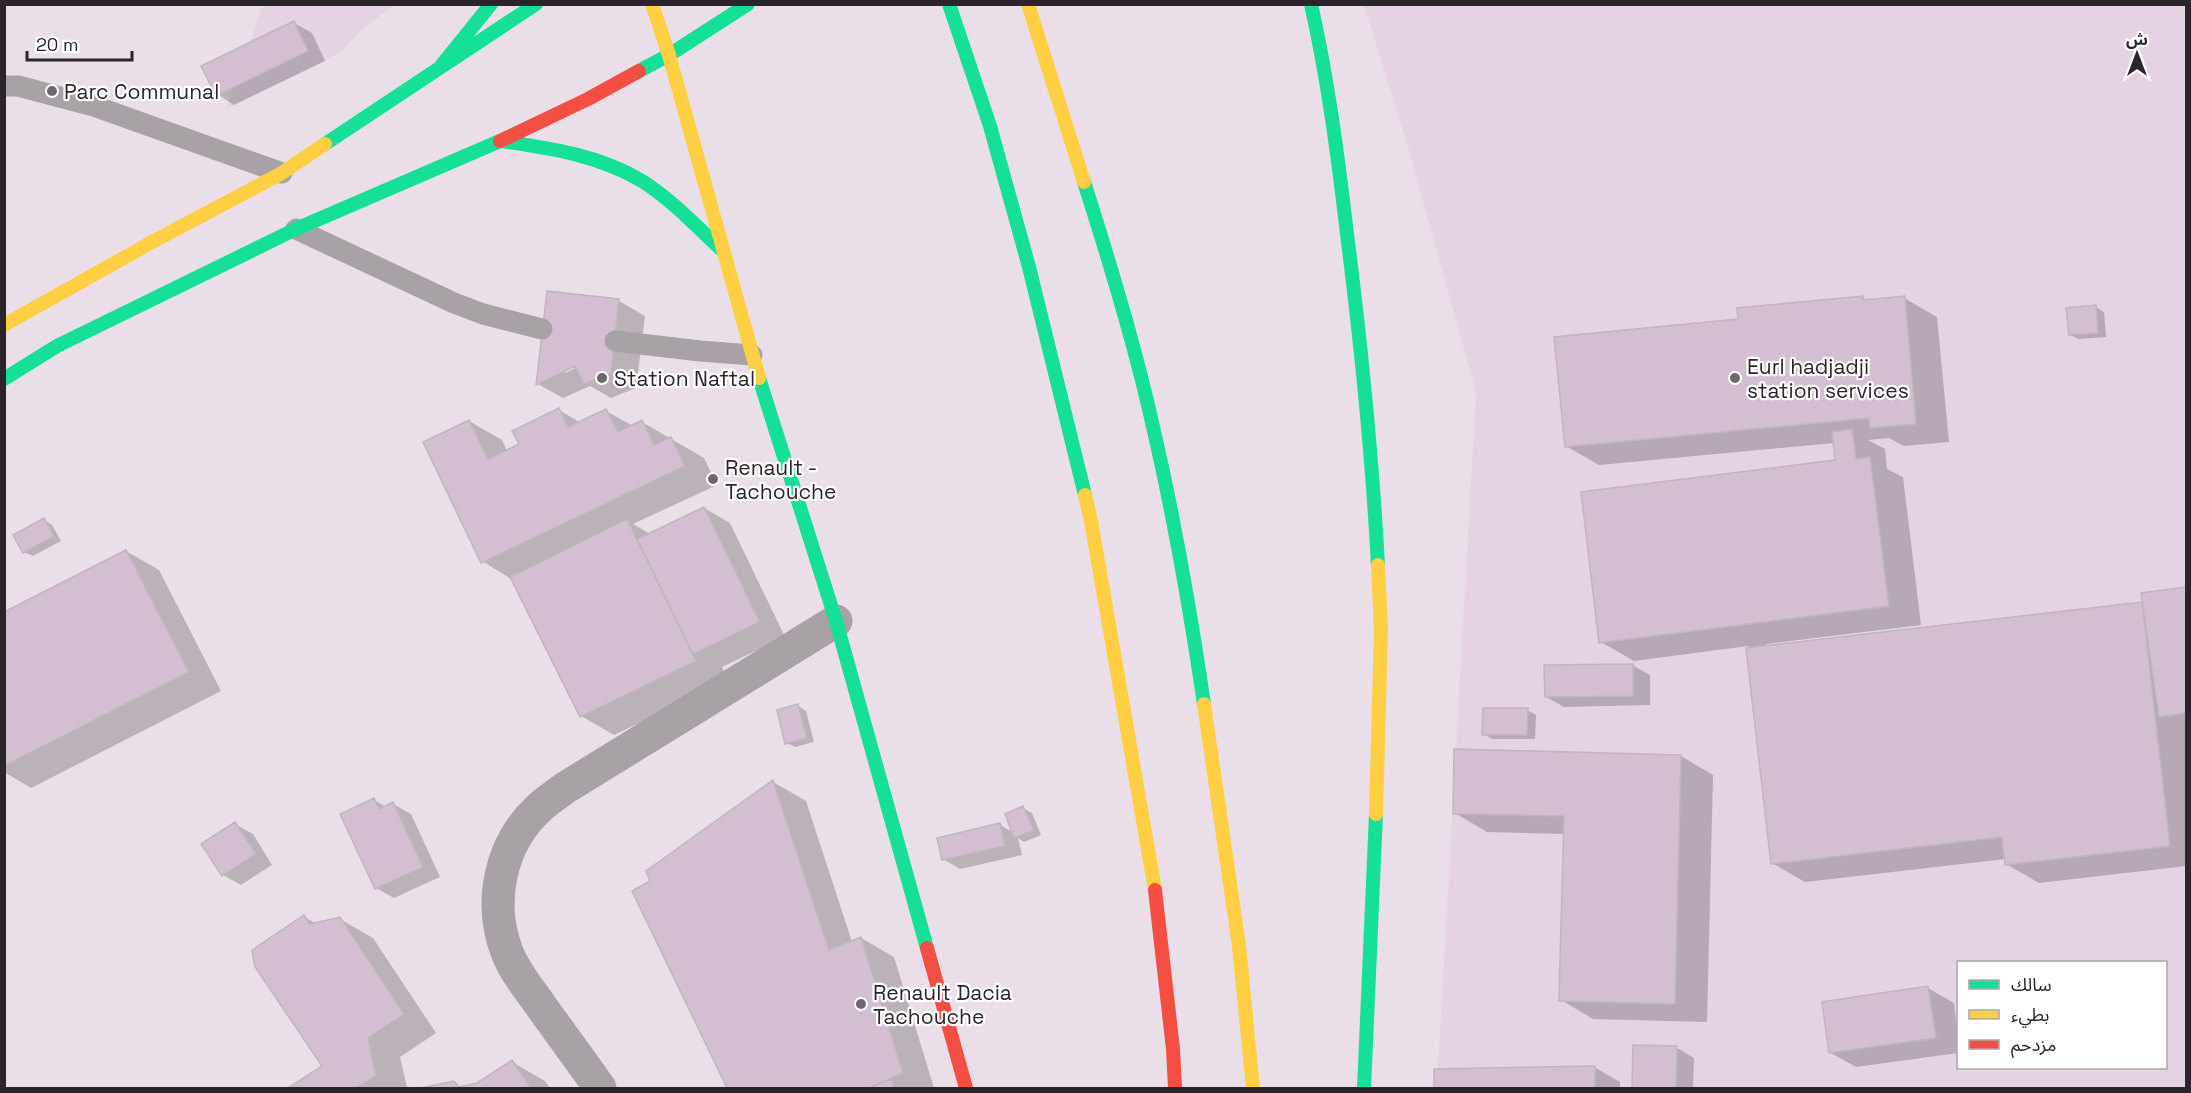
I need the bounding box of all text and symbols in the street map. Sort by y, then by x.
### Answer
scale bar [27,24,132,62]
north arrow [2107,24,2167,84]
text: ش [2126,29,2148,50]
text: 20 m [36,33,79,56]
place label: Parc Communal [64,78,219,105]
marker: Parc Communal [45,84,59,98]
place label: Eurl hadjadji station services [1747,353,1909,404]
place label: Station Naftal [614,365,755,392]
marker: Station Naftal [595,371,609,385]
marker: Eurl hadjadji station services [1728,371,1742,385]
place label: Renault - Tachouche [725,454,836,505]
marker: Renault - Tachouche [706,472,720,486]
legend [1957,961,2167,1069]
text: سالك [2011,973,2052,996]
place label: Renault Dacia Tachouche [873,979,1012,1030]
marker: Renault Dacia Tachouche [854,997,868,1011]
text: بطيء [2011,1003,2049,1028]
text: مزدحم [2011,1033,2056,1058]

